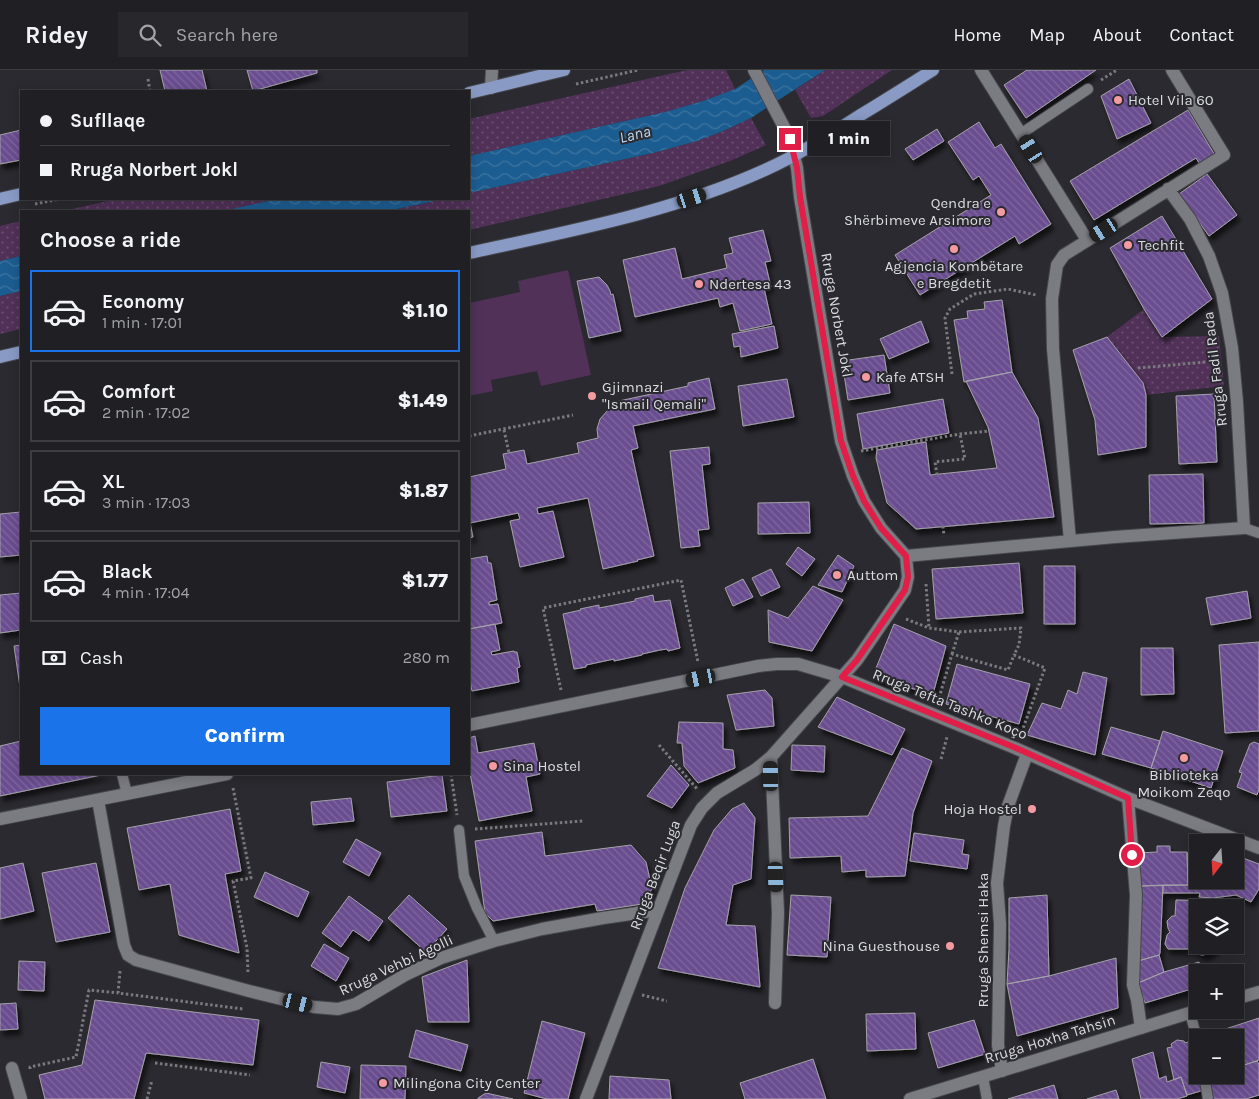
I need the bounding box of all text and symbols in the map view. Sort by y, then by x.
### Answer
search box [118,12,468,57]
text: Ridey [25,21,88,49]
icon: search [136,21,164,49]
text: Search here [176,24,278,46]
text: Home [953,24,1001,46]
text: Map [1029,24,1065,46]
text: About [1093,24,1142,46]
text: Contact [1170,24,1234,46]
place label: Hotel Vila 60 [1128,91,1214,109]
marker: Hotel Vila 60 [1112,94,1124,106]
text: Sufllaqe [70,110,145,132]
water label: Lana [617,121,653,147]
callout: 1 min [808,122,890,156]
route end [779,128,801,150]
text: 1 min [828,129,870,148]
car [1016,132,1045,166]
text: Rruga Norbert Jokl [70,159,238,181]
car [675,186,708,210]
place label: Qendra e Shërbimeve Arsimore [844,194,991,229]
marker: Qendra e Shërbimeve Arsimore [995,206,1007,218]
car [1087,216,1120,244]
text: Choose a ride [40,227,181,253]
place label: Techfit [1138,236,1184,254]
marker: Techfit [1122,239,1134,251]
marker: Agjencia Kombëtare e Bregdetit [948,243,960,255]
street label: Rruga Norbert Jokl [817,251,857,379]
place label: Agjencia Kombëtare e Bregdetit [885,257,1023,292]
place label: Ndertesa 43 [709,275,792,293]
marker: Ndertesa 43 [693,278,705,290]
icon: car [42,289,87,334]
text: Economy [102,291,184,313]
text: $1.10 [402,300,448,322]
street label: Rruga Fadil Rada [1199,311,1231,427]
text: 1 min · 17:01 [102,313,182,332]
place label: Kafe ATSH [876,368,944,386]
marker: Kafe ATSH [860,371,872,383]
place label: Gjimnazi "Ismail Qemali" [602,378,707,413]
icon: car [42,379,87,424]
text: Comfort [102,381,176,403]
text: $1.49 [397,390,448,412]
marker: Gjimnazi "Ismail Qemali" [586,390,598,402]
text: 2 min · 17:02 [102,403,190,422]
icon: car [42,469,87,514]
text: XL [102,471,124,493]
text: $1.87 [399,480,448,502]
text: 3 min · 17:03 [102,493,191,512]
icon: car [42,559,87,604]
text: Black [102,561,153,583]
place label: Auttom [847,566,898,584]
marker: Auttom [831,569,843,581]
text: $1.77 [402,570,448,592]
text: 4 min · 17:04 [102,583,190,602]
icon: cash [40,644,68,672]
text: Cash [80,647,124,669]
text: 280 m [403,648,450,667]
street label: Rruga Tefta Tashko Koço [870,665,1030,743]
car [684,668,717,688]
button: Confirm [40,707,450,765]
marker: Biblioteka Moikom Zeqo [1178,752,1190,764]
place label: Sina Hostel [503,757,581,775]
marker: Sina Hostel [487,760,499,772]
car [763,761,778,791]
place label: Biblioteka Moikom Zeqo [1137,766,1231,801]
place label: Hoja Hostel [944,800,1022,818]
marker: Hoja Hostel [1026,803,1038,815]
street label: Rruga Beqir Luga [626,818,684,932]
north arrow [1189,834,1244,889]
map controls [1189,834,1244,1084]
route start [1121,844,1143,866]
car [767,862,784,892]
street label: Rruga Shemsi Haka [974,873,992,1007]
button: layers [1189,899,1244,954]
street label: Rruga Vehbi Agolli [336,931,456,999]
place label: Nina Guesthouse [823,937,940,955]
marker: Nina Guesthouse [944,940,956,952]
button: + [1189,964,1244,1019]
car [281,992,314,1014]
street label: Rruga Hoxha Tahsin [982,1011,1118,1067]
button: − [1189,1029,1244,1084]
place label: Milingona City Center [393,1074,541,1092]
marker: Milingona City Center [377,1077,389,1089]

